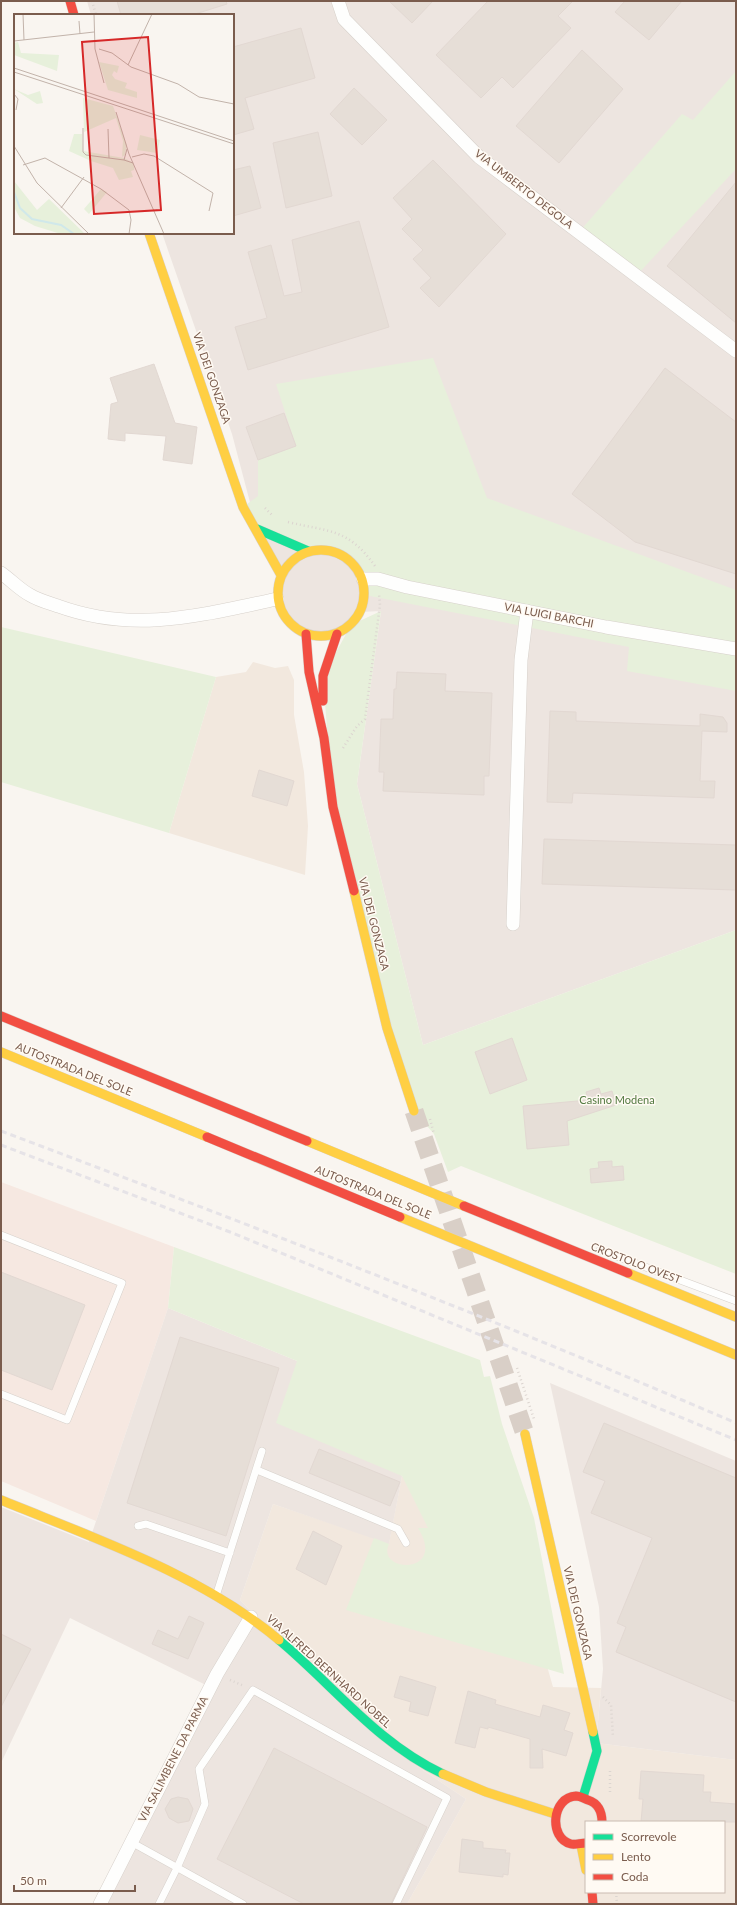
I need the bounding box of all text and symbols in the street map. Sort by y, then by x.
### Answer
inset map [14,14,234,234]
street label: VIA UMBERTO DEGOLA [473,146,576,231]
street label: VIA DEI GONZAGA [191,331,234,426]
street label: VIA LUIGI BARCHI [503,599,595,630]
street label: VIA DEI GONZAGA [357,876,392,972]
street label: AUTOSTRADA DEL SOLE [14,1039,134,1098]
park label: Casino Modena [579,1093,655,1106]
street label: AUTOSTRADA DEL SOLE [313,1162,433,1221]
street label: CROSTOLO OVEST [589,1239,684,1286]
street label: VIA DEI GONZAGA [561,1565,596,1661]
street label: VIA ALFRED BERNHARD NOBEL [264,1611,394,1730]
street label: VIA SALIMBENE DA PARMA [135,1693,210,1824]
legend [585,1821,725,1893]
text: Scorrevole [621,1829,677,1844]
text: Lento [621,1849,651,1864]
scale bar [14,1867,135,1893]
text: Coda [621,1869,648,1884]
text: 50 m [20,1873,47,1888]

